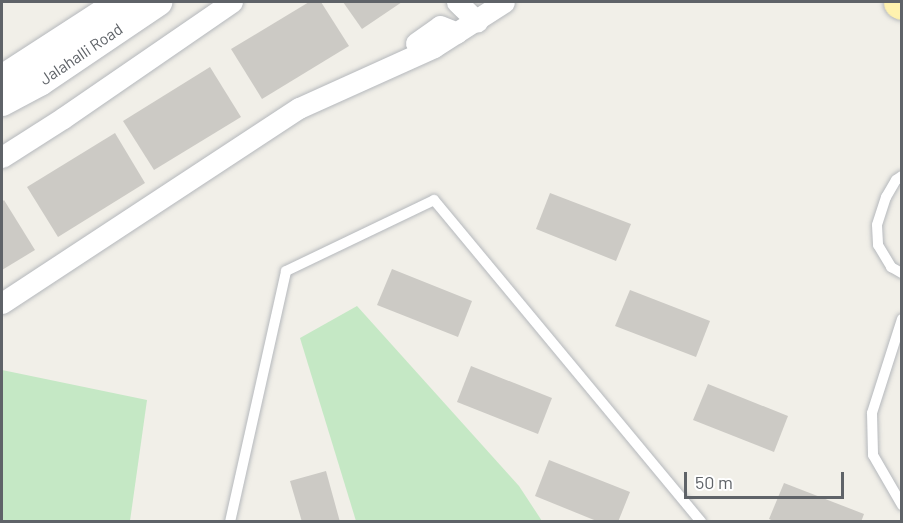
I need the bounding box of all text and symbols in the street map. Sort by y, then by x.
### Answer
street label: Jalahalli Road [36,19,126,89]
scale bar [687,460,848,498]
text: 50 m [695,471,733,493]

